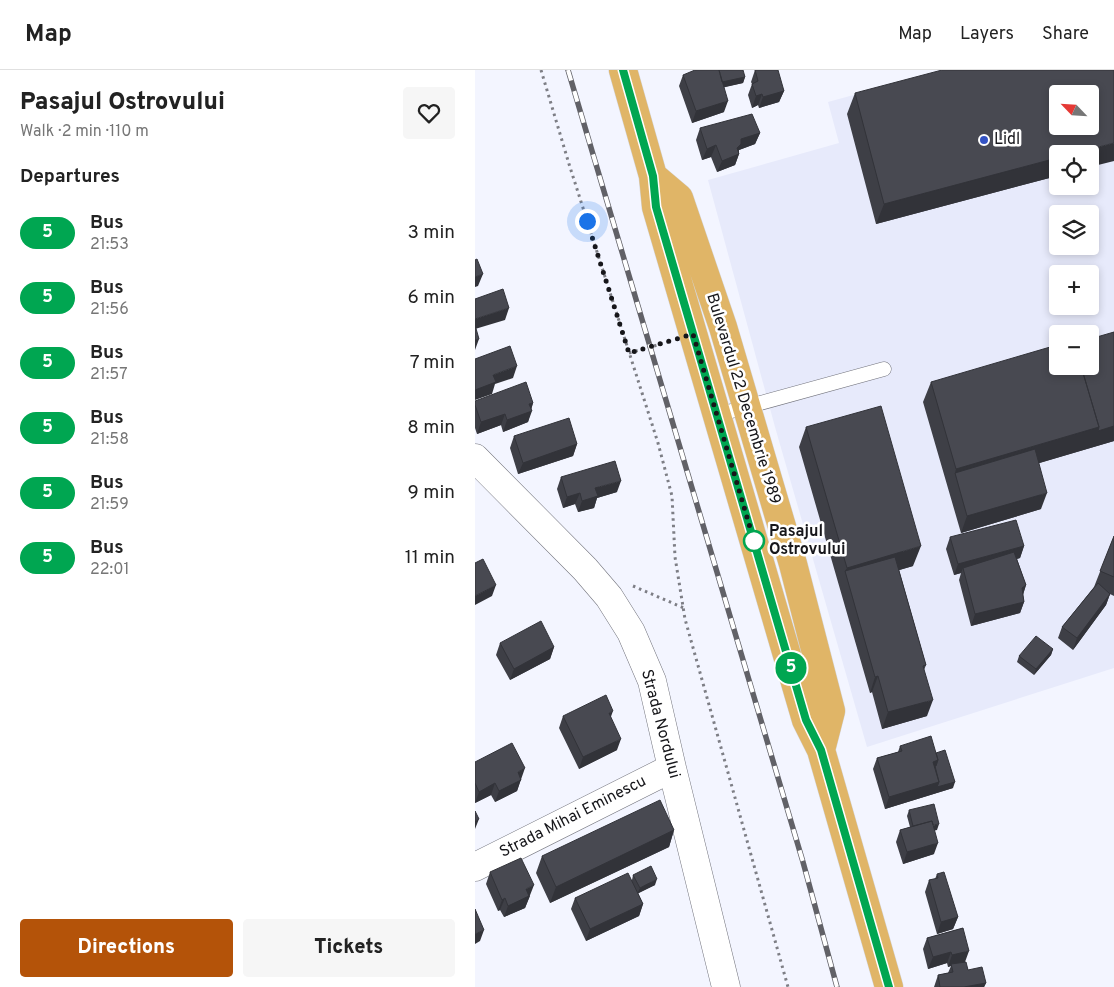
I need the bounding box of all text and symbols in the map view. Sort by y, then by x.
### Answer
text: Map [25,20,72,50]
text: Map [898,23,932,46]
text: Layers [960,23,1014,46]
text: Share [1042,23,1089,46]
north arrow [1049,85,1099,135]
map controls [1049,85,1099,375]
button: heart [403,87,455,139]
text: Pasajul Ostrovului [20,88,225,118]
text: Walk · 2 min · 110 m [20,122,149,142]
place label: Lidl [994,130,1020,150]
marker: Lidl [978,134,990,146]
button: locate [1049,145,1099,195]
text: Departures [20,165,120,189]
button: layers [1049,205,1099,255]
your location [575,209,600,234]
text: Bus [90,211,124,235]
text: 5 [42,221,53,244]
text: 3 min [407,221,455,245]
text: 21:53 [90,235,129,255]
button: + [1049,265,1099,315]
text: Bus [90,276,124,300]
text: 5 [42,286,53,309]
text: 6 min [408,286,455,310]
street label: Bulevardul 22 Decembrie 1989 [701,291,785,507]
text: 21:56 [90,300,129,320]
button: − [1049,325,1099,375]
text: Bus [90,341,124,365]
text: 5 [42,351,53,374]
text: 7 min [410,351,455,375]
text: 21:57 [90,365,128,385]
text: Bus [90,406,124,430]
text: 5 [42,416,53,439]
text: 8 min [407,416,455,440]
text: 21:58 [90,430,129,450]
text: Bus [90,471,124,495]
text: 5 [42,481,53,504]
text: 9 min [408,481,455,505]
text: 21:59 [90,495,129,515]
place label: Pasajul Ostrovului [769,522,846,560]
marker: Pasajul Ostrovului [743,530,765,552]
text: Bus [90,536,124,560]
text: 5 [42,546,53,569]
text: 11 min [405,546,455,570]
text: 22:01 [90,560,129,580]
line badge: 5 [775,652,807,684]
text: 5 [786,656,797,679]
street label: Strada Nordului [636,667,684,781]
street label: Strada Mihai Eminescu [496,771,650,863]
button: Directions [20,919,233,977]
button: Tickets [243,919,455,977]

